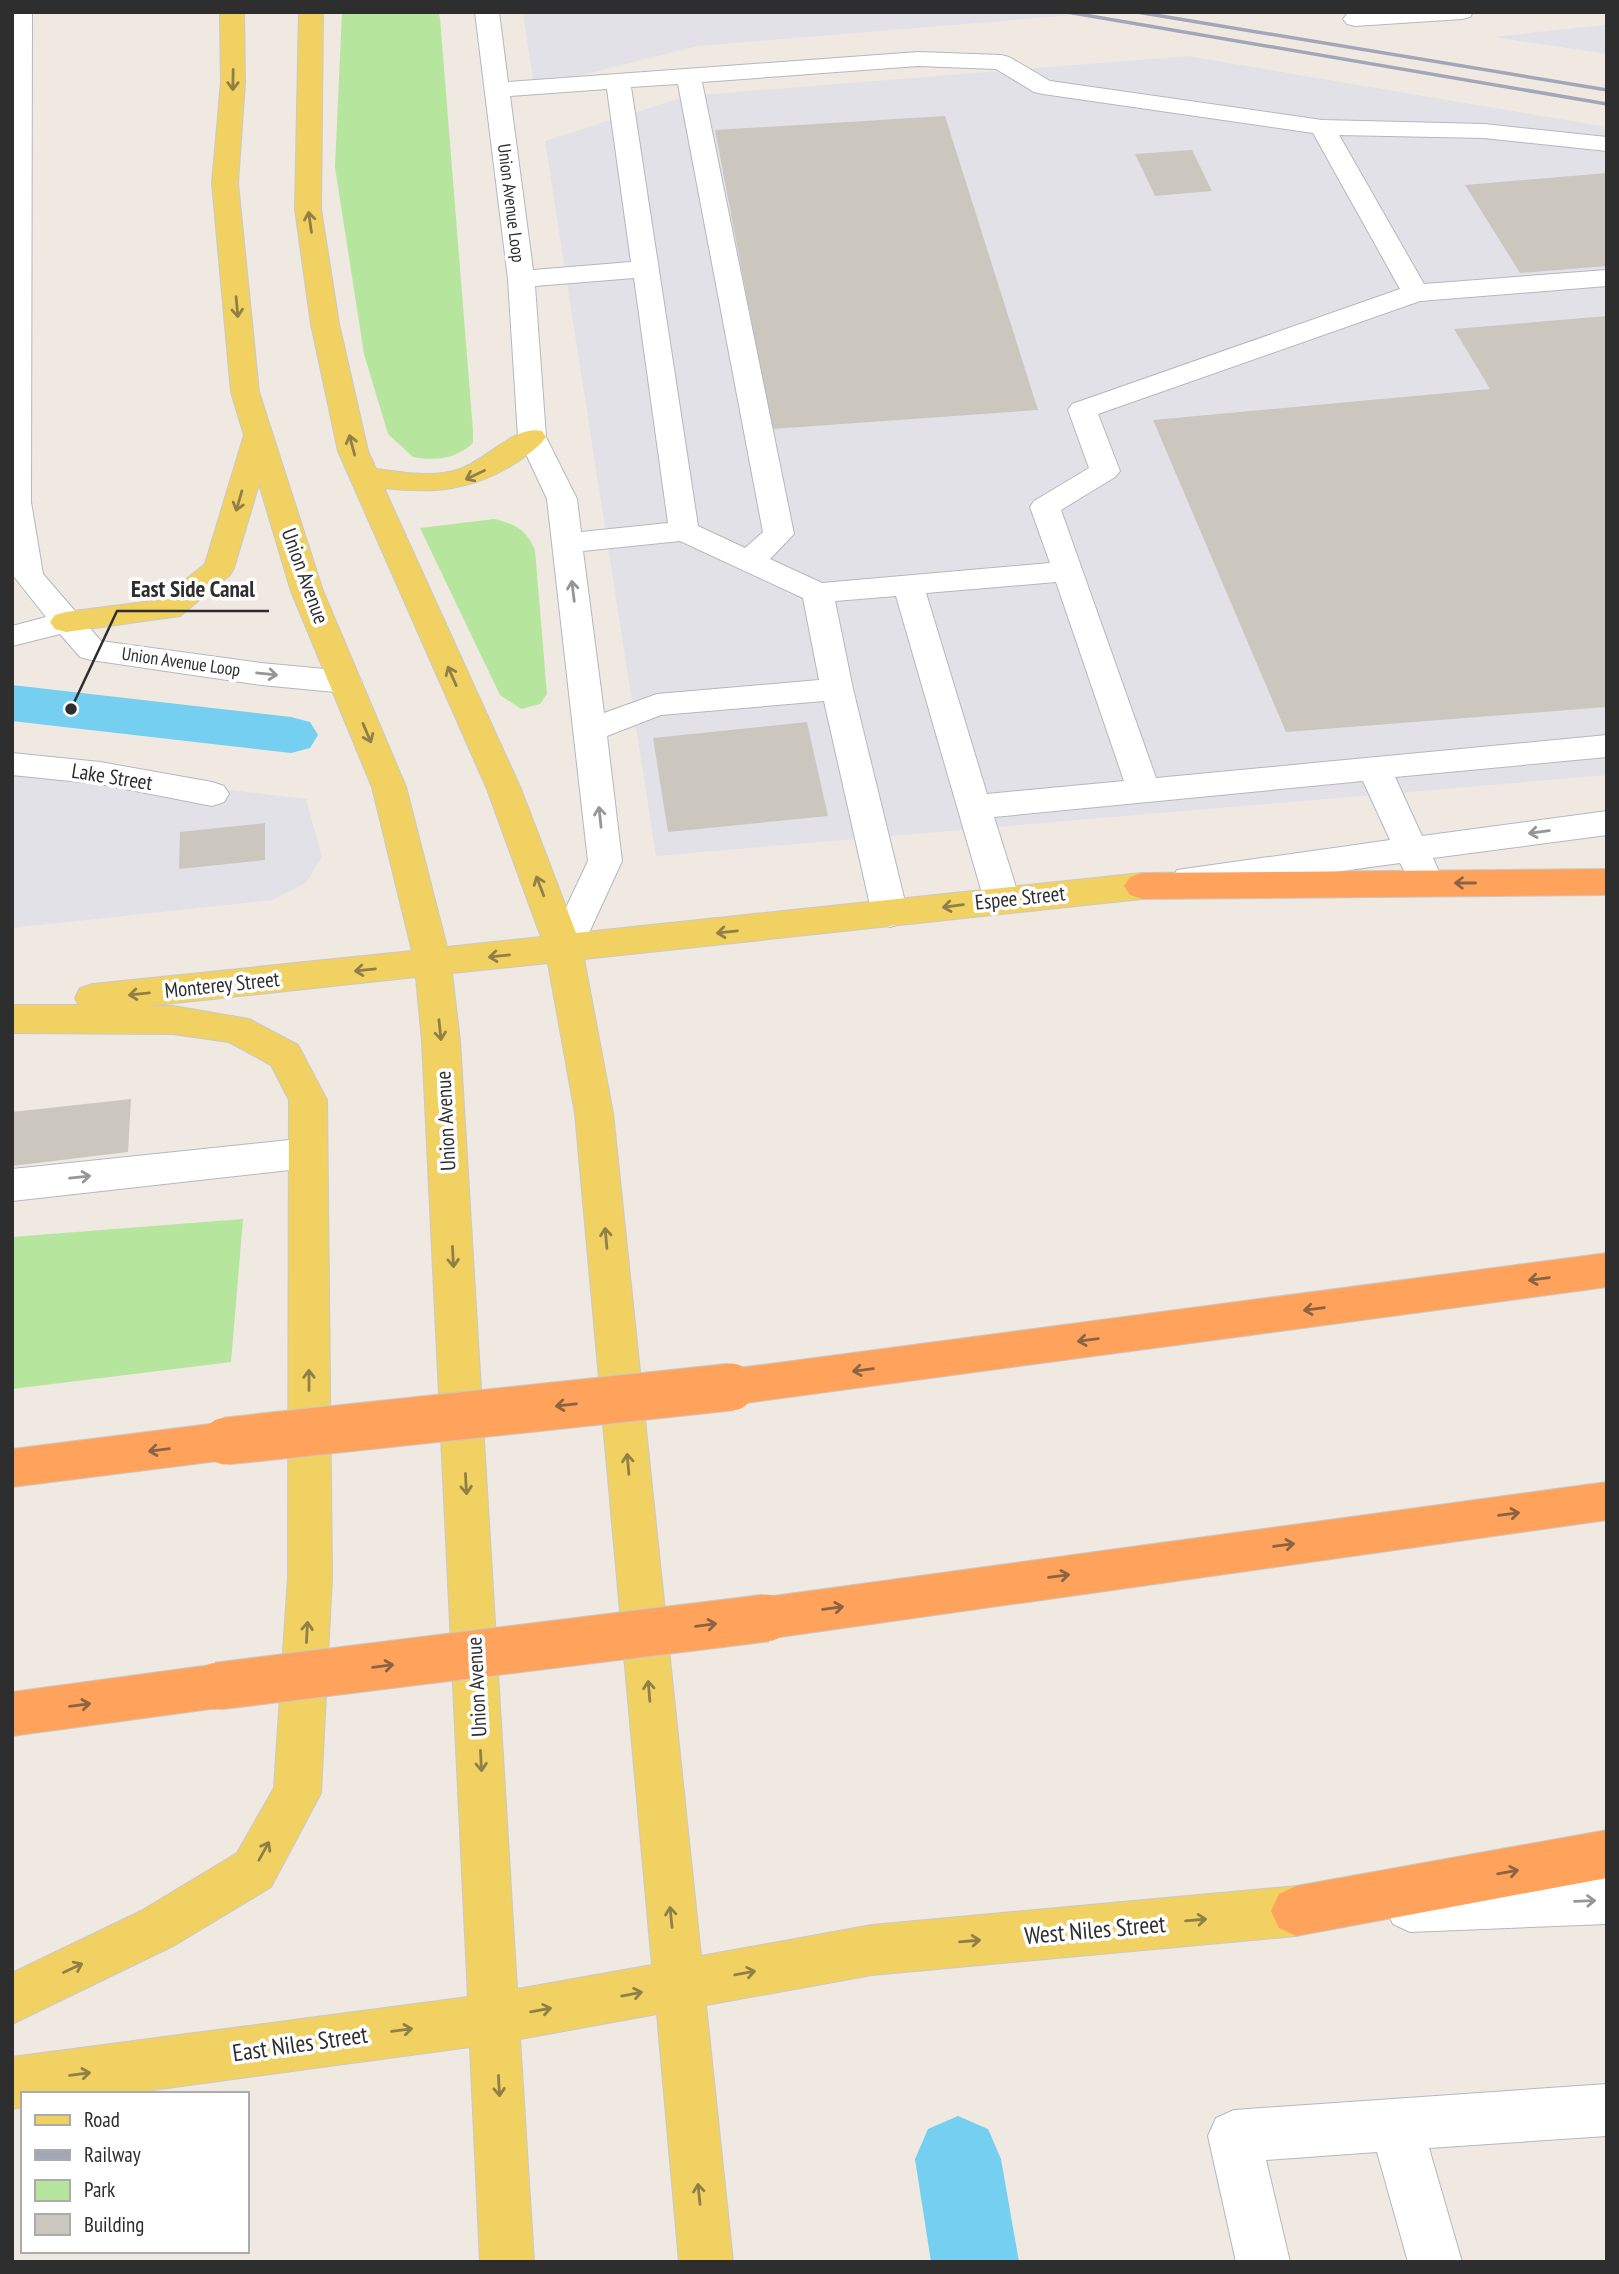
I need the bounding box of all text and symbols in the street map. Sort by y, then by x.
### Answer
one-way arrow [226,69,239,92]
street label: Union Avenue Loop [493,142,530,264]
one-way arrow [303,211,316,234]
one-way arrow [231,295,244,318]
one-way arrow [345,434,358,457]
one-way arrow [465,469,486,482]
one-way arrow [231,490,244,512]
street label: Union Avenue [276,524,335,627]
callout: East Side Canal [117,567,269,611]
text: East Side Canal [131,574,255,603]
one-way arrow [567,580,580,603]
street label: Union Avenue Loop [120,642,242,681]
one-way arrow [445,666,458,687]
one-way arrow [255,668,278,681]
one-way arrow [361,722,374,743]
street label: Lake Street [70,757,155,796]
one-way arrow [594,806,607,829]
one-way arrow [1528,825,1551,838]
one-way arrow [533,875,546,897]
one-way arrow [1454,876,1477,890]
street label: Espee Street [974,879,1067,916]
one-way arrow [942,900,964,913]
one-way arrow [716,925,738,938]
one-way arrow [488,950,510,963]
one-way arrow [354,963,377,976]
street label: Monterey Street [163,965,281,1004]
one-way arrow [128,987,150,1000]
one-way arrow [434,1018,447,1041]
street label: Union Avenue [429,1070,462,1172]
one-way arrow [68,1171,91,1184]
one-way arrow [599,1227,612,1249]
one-way arrow [447,1246,460,1268]
one-way arrow [1528,1273,1551,1286]
one-way arrow [1303,1303,1325,1316]
one-way arrow [1077,1333,1100,1346]
one-way arrow [852,1363,874,1376]
one-way arrow [302,1369,316,1392]
one-way arrow [555,1399,578,1412]
one-way arrow [148,1443,170,1456]
one-way arrow [621,1453,634,1476]
one-way arrow [459,1473,472,1496]
one-way arrow [1497,1508,1520,1521]
one-way arrow [1272,1538,1295,1551]
one-way arrow [1047,1569,1069,1582]
one-way arrow [821,1601,844,1614]
one-way arrow [694,1619,717,1632]
one-way arrow [300,1621,313,1644]
street label: Union Avenue [460,1636,493,1738]
one-way arrow [371,1659,394,1672]
one-way arrow [642,1680,655,1702]
one-way arrow [68,1698,91,1711]
one-way arrow [475,1749,488,1771]
one-way arrow [258,1841,271,1862]
one-way arrow [1496,1865,1519,1878]
one-way arrow [1573,1894,1596,1907]
one-way arrow [664,1906,677,1929]
street label: West Niles Street [1023,1908,1167,1951]
one-way arrow [1185,1913,1207,1926]
one-way arrow [958,1934,981,1947]
one-way arrow [62,1961,83,1974]
one-way arrow [733,1966,756,1979]
one-way arrow [620,1986,643,2000]
one-way arrow [529,2003,552,2016]
street label: East Niles Street [230,2019,370,2068]
one-way arrow [391,2024,413,2037]
one-way arrow [68,2067,91,2080]
one-way arrow [492,2074,505,2097]
legend [21,2092,248,2253]
text: Road [84,2106,120,2133]
text: Railway [84,2141,141,2168]
text: Park [84,2176,115,2203]
one-way arrow [692,2183,705,2206]
text: Building [84,2211,144,2238]

